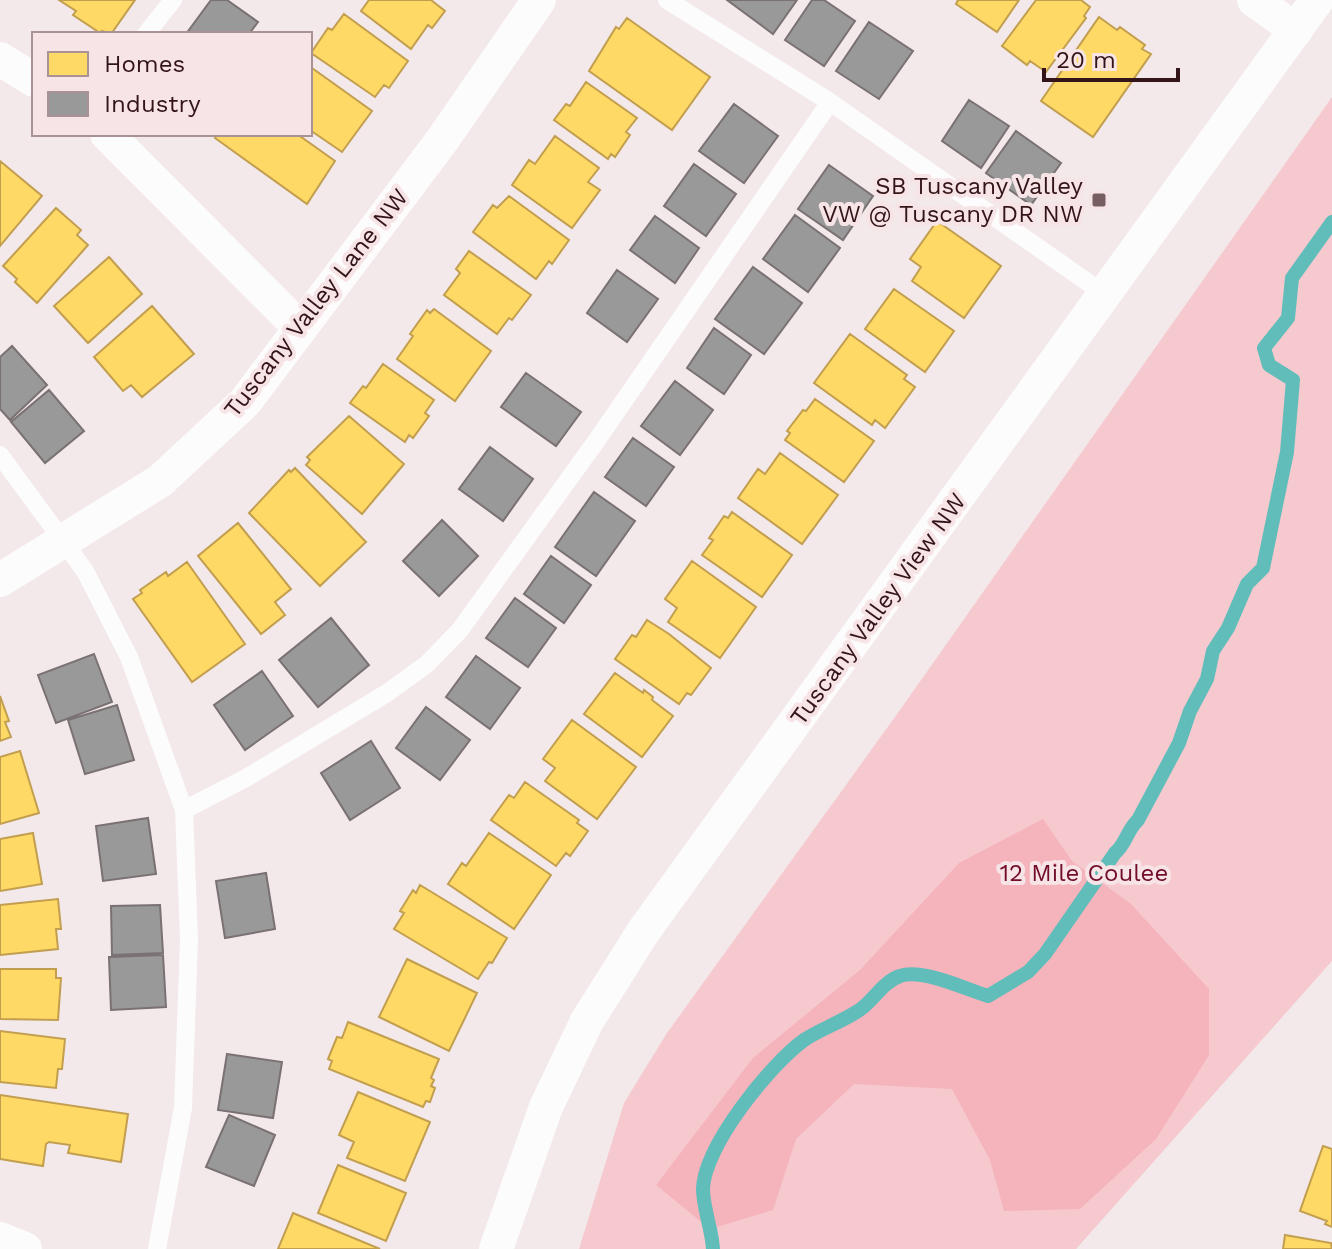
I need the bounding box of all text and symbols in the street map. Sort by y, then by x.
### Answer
legend [32,32,312,136]
scale bar [1044,32,1178,82]
text: 20 m [1056,46,1116,74]
text: Homes [104,50,185,78]
text: Industry [104,90,201,118]
place label: SB Tuscany Valley VW @ Tuscany DR NW [822,172,1084,228]
street label: Tuscany Valley Lane NW [218,183,414,423]
marker: SB Tuscany Valley VW @ Tuscany DR NW [1090,191,1108,209]
street label: Tuscany Valley View NW [784,488,972,730]
park label: 12 Mile Coulee [1000,859,1168,887]

